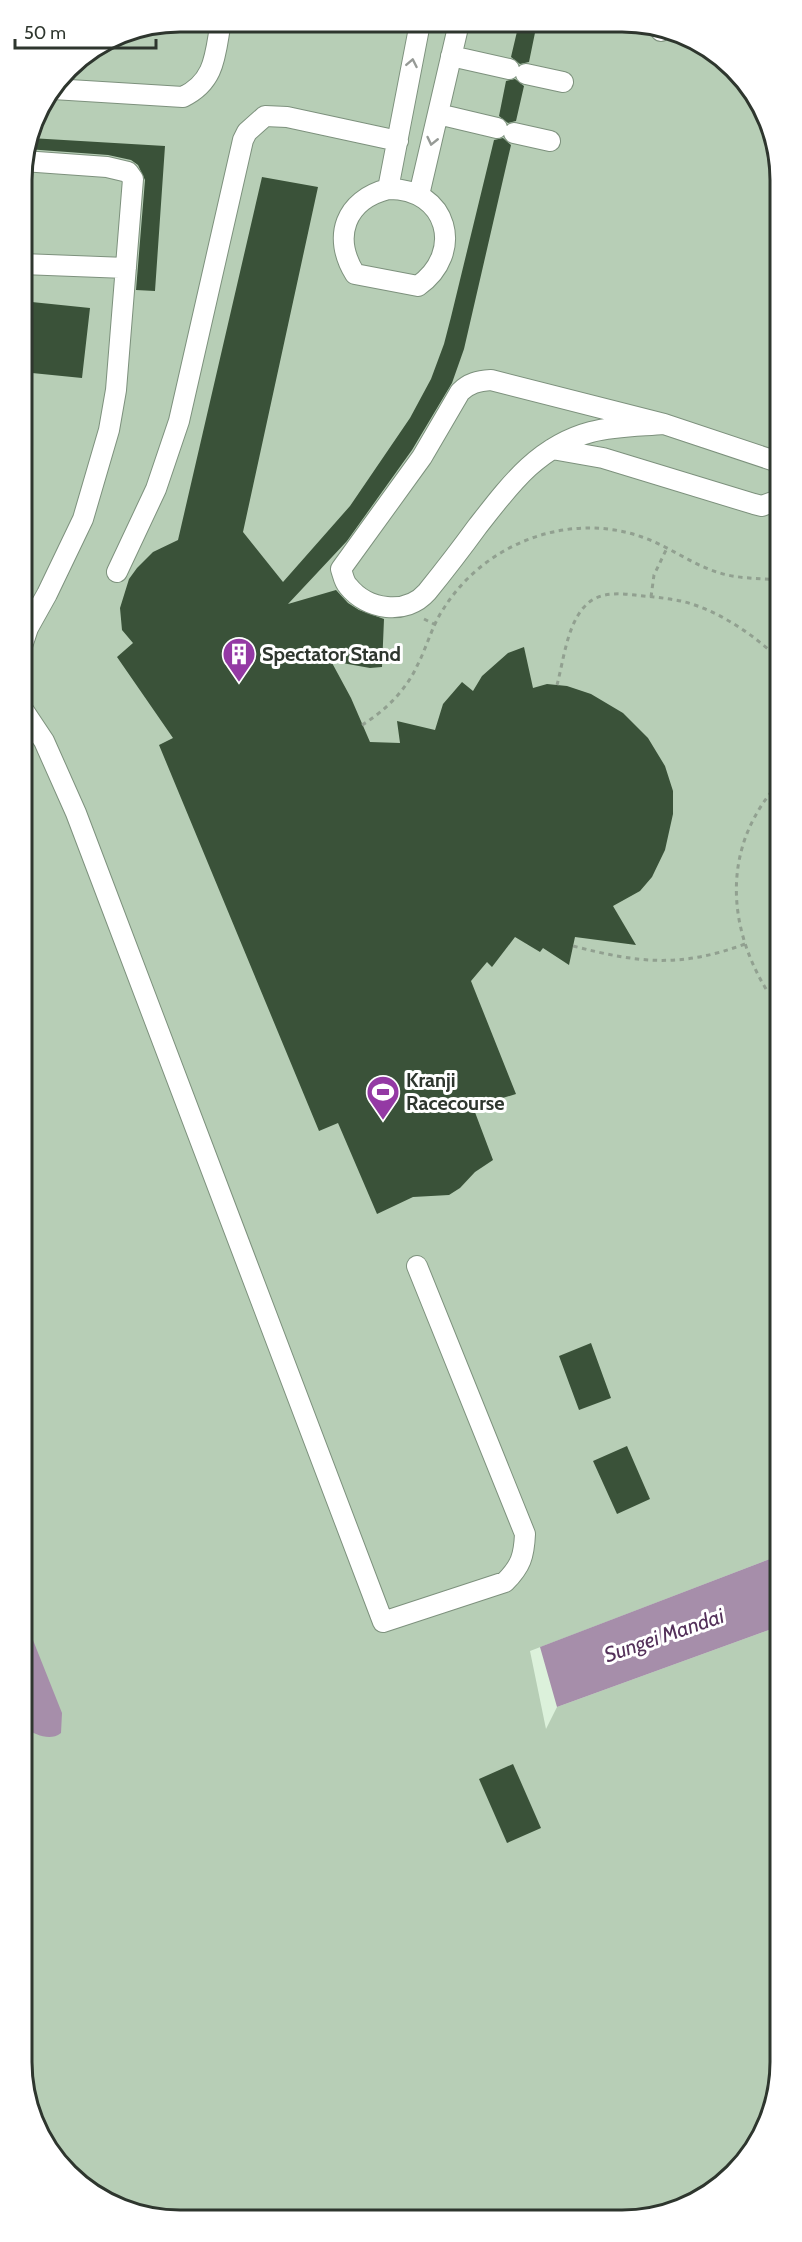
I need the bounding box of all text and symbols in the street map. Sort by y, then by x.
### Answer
scale bar [15,12,156,50]
text: 50 m [24,22,66,44]
one-way arrow [405,58,418,68]
one-way arrow [426,136,439,146]
building icon: Spectator Stand [221,636,257,683]
place label: Spectator Stand [262,642,401,666]
place label: Kranji Racecourse [406,1068,505,1115]
sports icon: Kranji Racecourse [365,1074,401,1121]
water label: Sungei Mandai [601,1603,728,1667]

